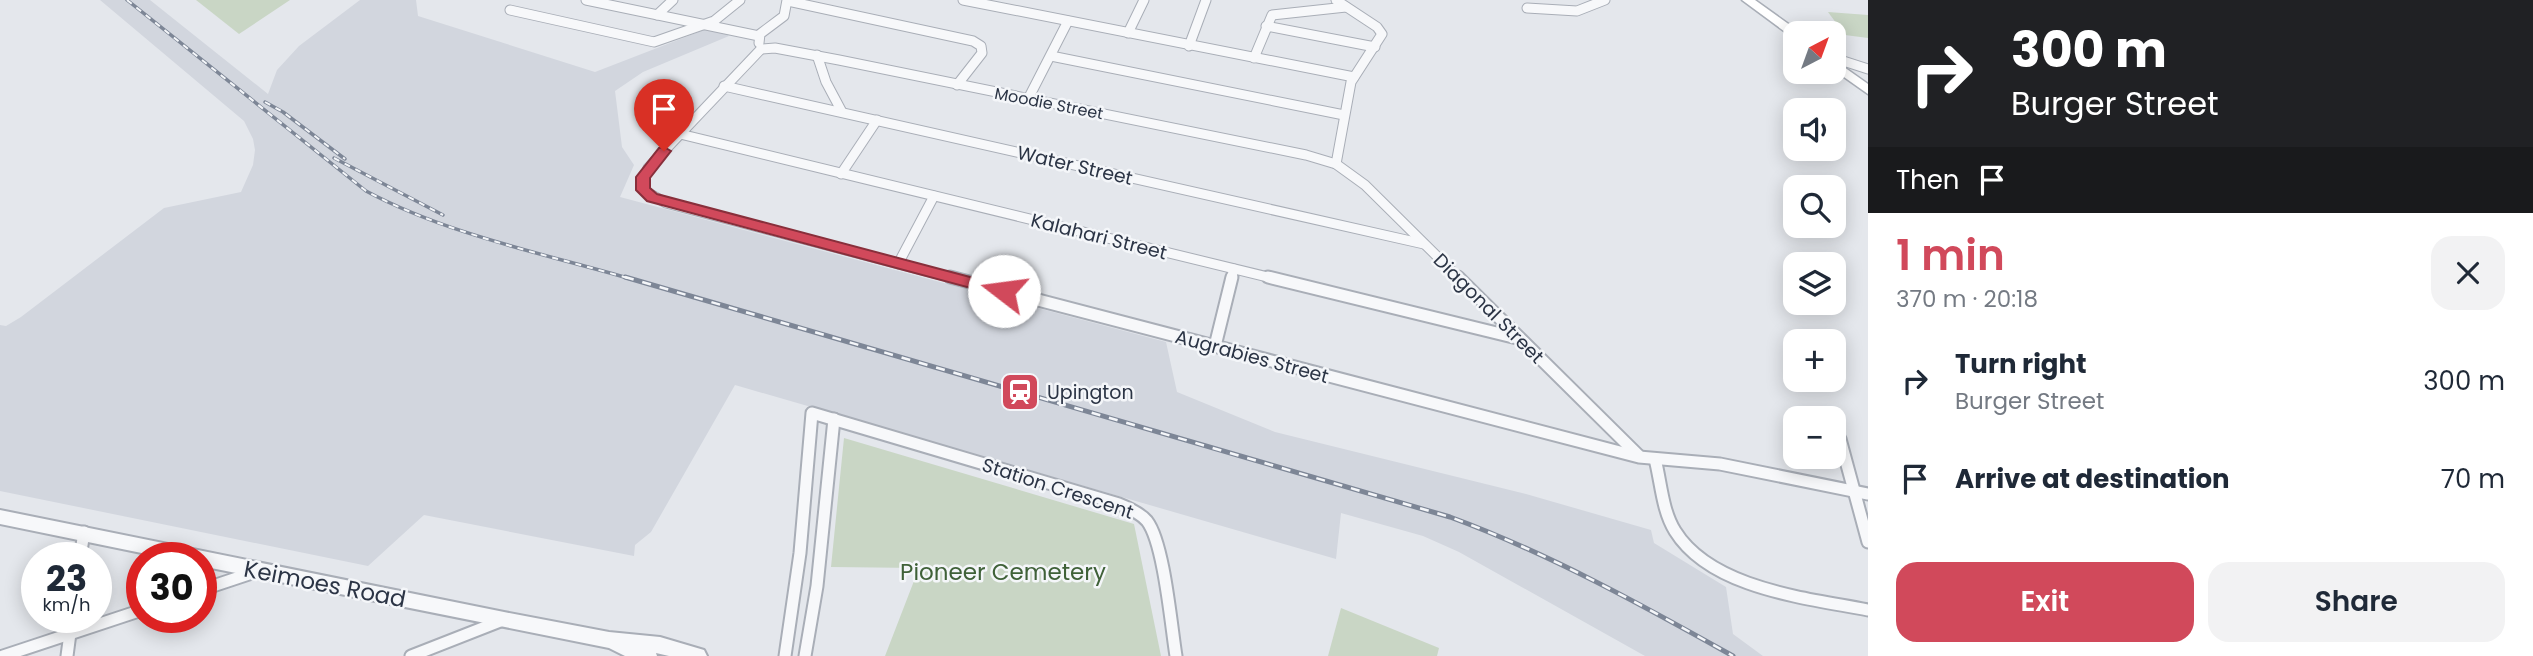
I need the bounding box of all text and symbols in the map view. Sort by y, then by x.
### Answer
text: 300 m [2011,16,2167,84]
north arrow [1783,21,1846,84]
map controls [1783,21,1846,469]
icon: right [1896,28,1987,119]
pin [634,79,694,151]
text: Burger Street [2011,81,2219,126]
street label: Moodie Street [993,82,1105,125]
icon: arrive [645,90,683,128]
button: sound [1783,98,1846,161]
street label: Water Street [1014,139,1135,192]
icon: arrive [1973,161,2011,199]
text: Then [1896,162,1959,198]
button: search [1783,175,1846,238]
street label: Kalahari Street [1028,207,1170,266]
text: 1 min [1896,226,2005,285]
button: close [2431,236,2505,310]
street label: Diagonal Street [1427,247,1550,370]
button: layers [1783,252,1846,315]
position arrow [967,254,1041,328]
text: 370 m · 20:18 [1896,283,2038,315]
street label: Augrabies Street [1172,323,1332,390]
button: + [1783,329,1846,392]
text: Turn right [1955,346,2087,382]
icon: right [1896,362,1934,400]
text: 300 m [2423,363,2505,399]
station icon: Upington [999,371,1041,413]
place label: Upington [1047,379,1134,406]
text: Burger Street [1955,385,2104,417]
button: − [1783,406,1846,469]
street label: Station Crescent [979,451,1137,526]
icon: arrive [1896,460,1934,498]
text: Arrive at destination [1955,461,2230,497]
text: 70 m [2441,461,2505,497]
speed limit sign: 30 [126,542,217,633]
street label: Keimoes Road [241,553,409,615]
text: 23 [46,554,87,603]
park label: Pioneer Cemetery [900,556,1106,588]
button: Exit [1896,562,2194,642]
button: Share [2208,562,2505,642]
text: km/h [43,592,90,617]

